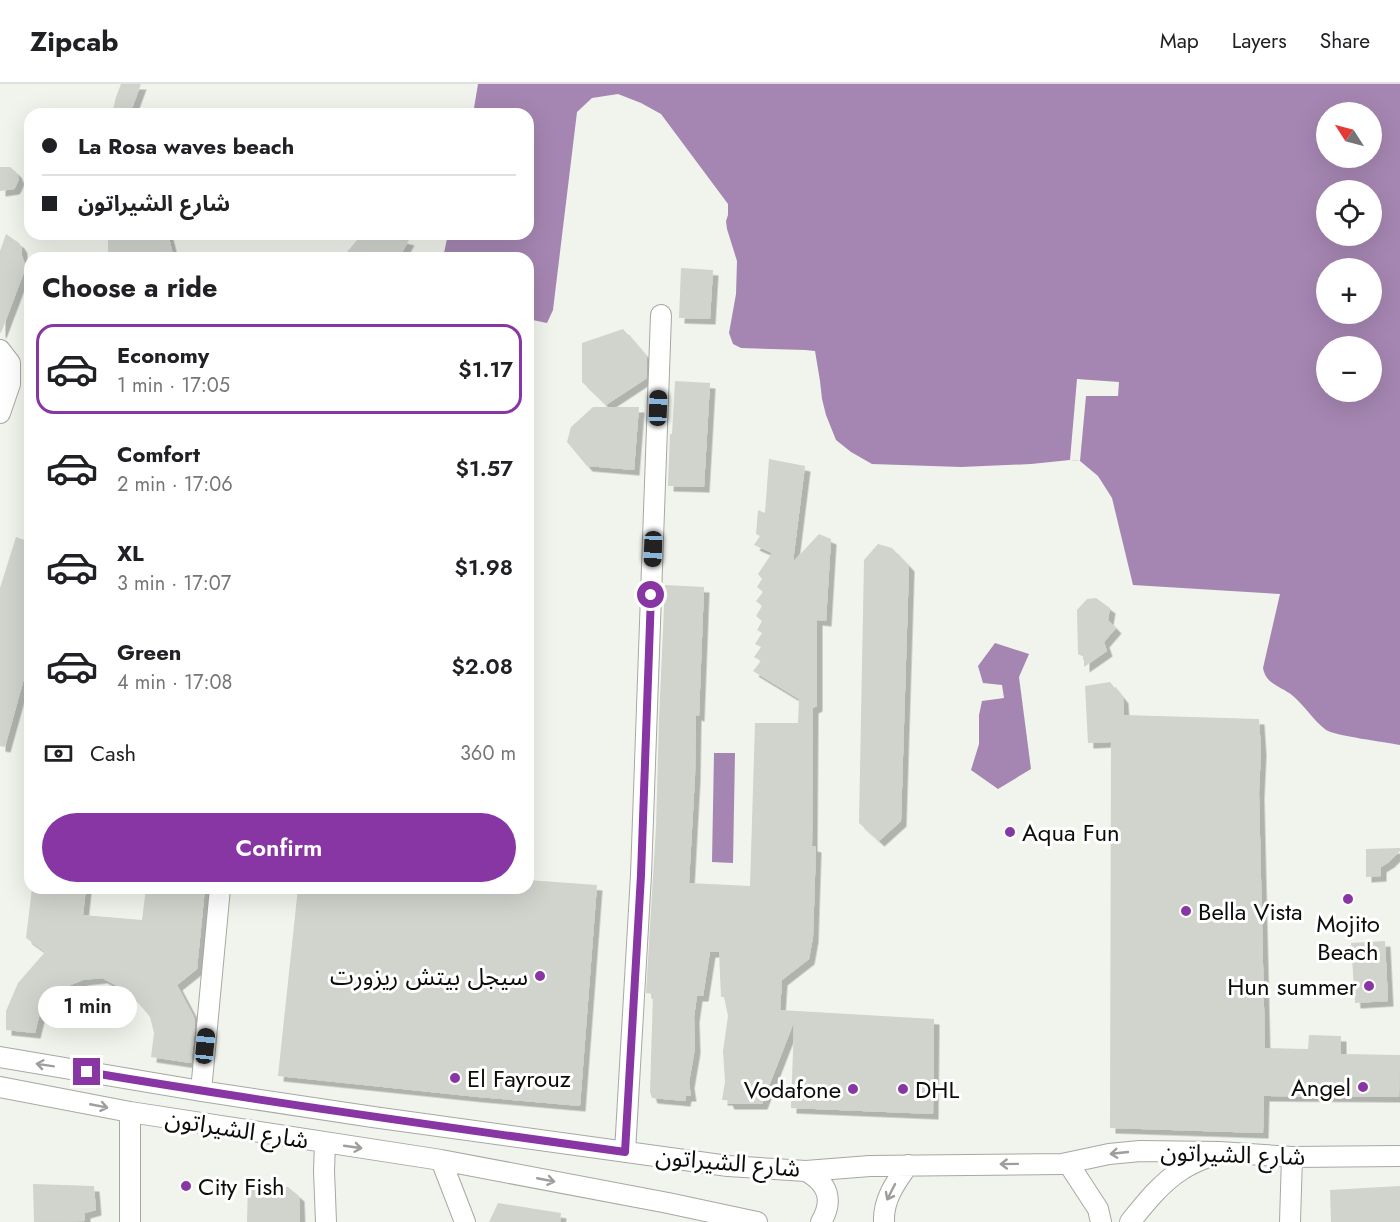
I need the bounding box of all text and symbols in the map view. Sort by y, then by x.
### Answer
text: Zipcab [30,21,119,62]
text: Map [1160,26,1199,56]
text: Layers [1232,26,1287,56]
text: Share [1320,26,1370,56]
north arrow [1316,102,1382,168]
map controls [1316,102,1382,402]
text: La Rosa waves beach [78,130,294,162]
button: locate [1316,180,1382,246]
text: شارع الشيراتون [78,187,230,219]
button: + [1316,258,1382,324]
text: Choose a ride [42,268,217,307]
button: − [1316,336,1382,402]
text: Economy [117,339,209,371]
icon: car [45,342,99,396]
text: $1.17 [458,353,513,385]
text: 1 min · 17:05 [117,371,230,400]
car [648,390,668,426]
text: Comfort [117,438,200,470]
icon: car [45,441,99,495]
text: $1.57 [455,452,513,484]
text: 2 min · 17:06 [117,470,233,499]
car [643,531,663,567]
text: XL [117,537,144,569]
icon: car [45,540,99,594]
text: $1.98 [455,551,513,583]
text: 3 min · 17:07 [117,569,231,598]
route start [637,581,664,608]
text: Green [117,636,181,668]
icon: car [45,639,99,693]
text: $2.08 [451,650,513,682]
text: 4 min · 17:08 [117,668,232,697]
icon: cash [42,737,75,770]
text: Cash [90,737,136,769]
text: 360 m [460,739,516,768]
button: Confirm [42,813,516,882]
place label: Aqua Fun [1022,815,1120,850]
marker: Aqua Fun [1003,825,1017,839]
marker: Mojito Beach [1341,892,1355,906]
place label: Bella Vista [1198,894,1303,929]
marker: Bella Vista [1179,904,1193,918]
place label: Mojito Beach [1316,906,1380,969]
place label: سيجل بيتش ريزورت [330,959,528,994]
marker: سيجل بيتش ريزورت [533,969,547,983]
place label: Hun summer [1227,969,1358,1004]
marker: Hun summer [1362,979,1376,993]
callout: 1 min [38,985,136,1027]
text: 1 min [63,992,112,1021]
car [194,1027,216,1065]
route end [73,1058,100,1085]
one-way arrow [36,1059,55,1070]
place label: El Fayrouz [467,1061,571,1096]
place label: Angel [1291,1070,1351,1105]
marker: El Fayrouz [448,1071,462,1085]
place label: Vodafone [744,1072,841,1107]
place label: DHL [915,1072,959,1107]
marker: Angel [1356,1080,1370,1094]
marker: Vodafone [846,1082,860,1096]
marker: DHL [896,1082,910,1096]
street label: شارع الشيراتون [163,1100,311,1158]
one-way arrow [88,1101,108,1112]
street label: شارع الشيراتون [1160,1134,1306,1174]
street label: شارع الشيراتون [654,1138,802,1186]
one-way arrow [343,1142,363,1153]
one-way arrow [1109,1148,1129,1159]
one-way arrow [1000,1158,1020,1170]
place label: City Fish [198,1169,285,1204]
one-way arrow [535,1175,555,1186]
marker: City Fish [179,1179,193,1193]
one-way arrow [885,1183,897,1201]

